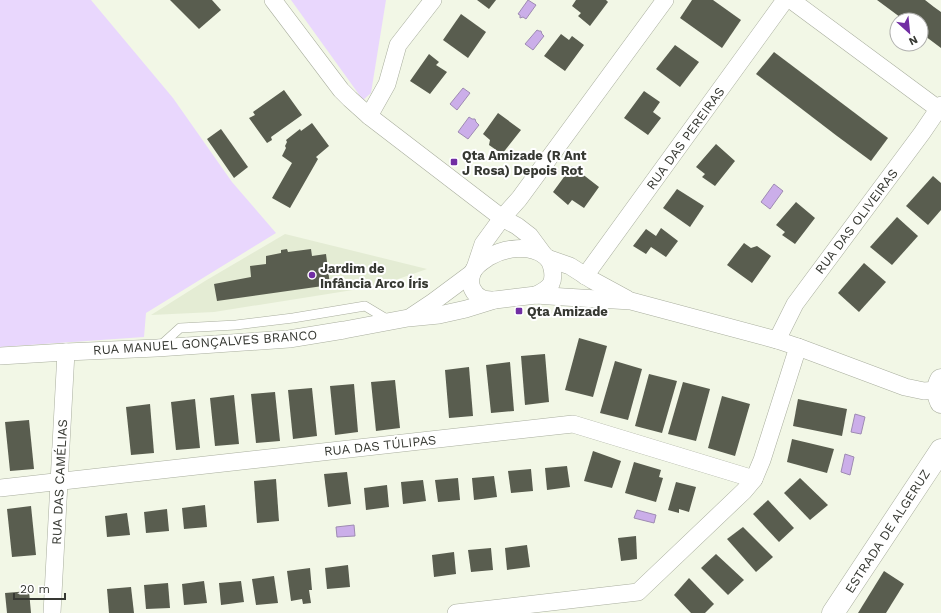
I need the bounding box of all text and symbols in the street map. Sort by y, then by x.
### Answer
north arrow [889,12,929,52]
text: N [907,33,920,48]
street label: RUA DAS PEREIRAS [643,84,728,192]
place label: Qta Amizade (R Ant J Rosa) Depois Rot [462,148,587,178]
marker: Qta Amizade (R Ant J Rosa) Depois Rot [449,157,459,167]
street label: RUA DAS OLIVEIRAS [812,166,901,277]
place label: Jardim de Infância Arco Íris [320,261,429,291]
marker: Jardim de Infância Arco Íris [307,270,317,280]
place label: Qta Amizade [527,304,608,319]
marker: Qta Amizade [514,306,524,316]
street label: RUA MANUEL GONÇALVES BRANCO [92,327,318,358]
street label: RUA DAS CAMÉLIAS [48,419,70,545]
street label: RUA DAS TÚLIPAS [323,432,437,459]
street label: ESTRADA DE ALGERUZ [842,467,933,596]
scale bar [14,575,65,601]
text: 20 m [20,582,50,596]

